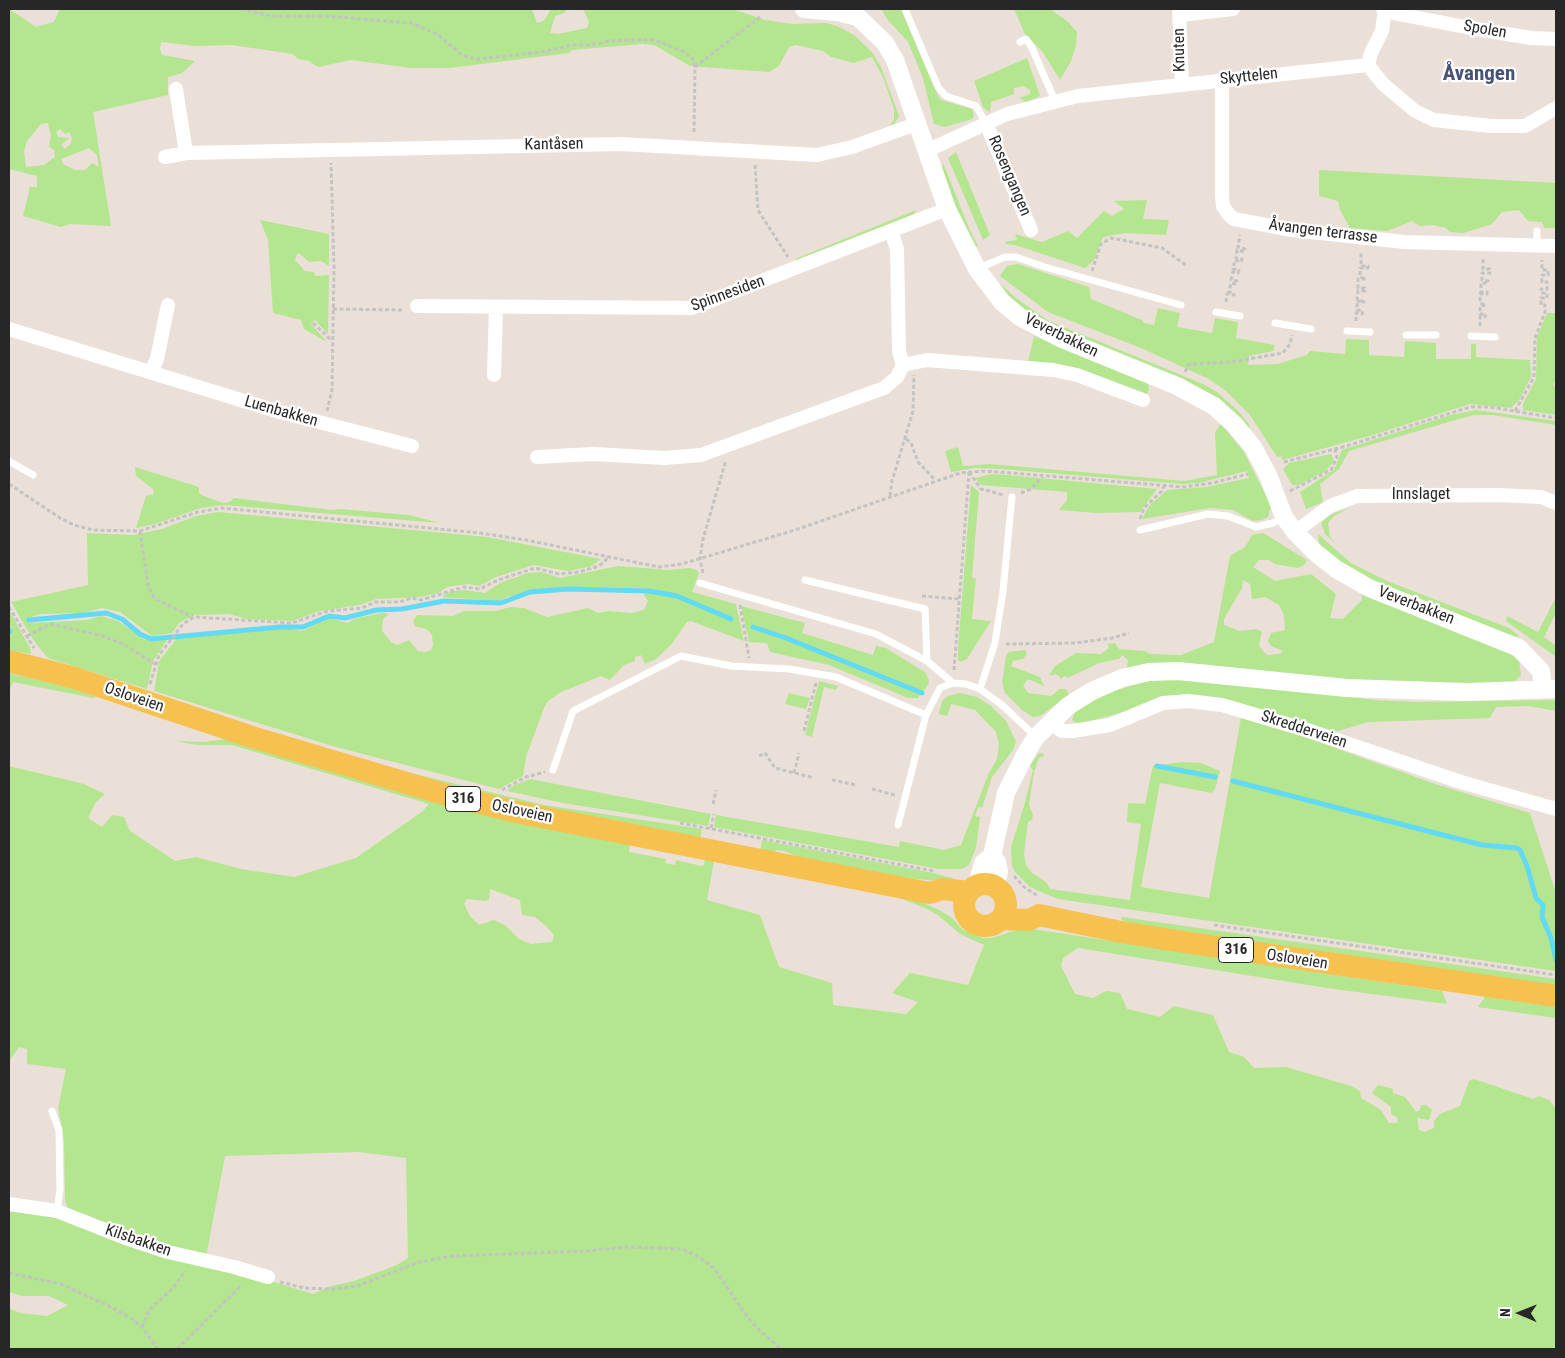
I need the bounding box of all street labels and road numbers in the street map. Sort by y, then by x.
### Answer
street label: Spolen [1462,17,1508,43]
street label: Knuten [1170,28,1190,72]
street label: Skyttelen [1219,64,1279,90]
street label: Rosengangen [983,133,1035,219]
street label: Kantåsen [524,135,584,155]
street label: Åvangen terrasse [1268,216,1378,248]
street label: Spinnesiden [689,272,767,316]
street label: Veverbakken [1021,310,1101,362]
street label: Luenbakken [242,392,320,432]
street label: Innslaget [1392,485,1450,505]
street label: Veverbakken [1375,583,1457,629]
street label: Osloveien [102,679,166,717]
street label: Skredderveien [1259,707,1349,753]
road number: 316 [446,786,480,812]
street label: Osloveien [490,796,554,828]
road number: 316 [1218,938,1254,962]
street label: Osloveien [1265,946,1329,974]
street label: Kilsbakken [103,1221,173,1261]

